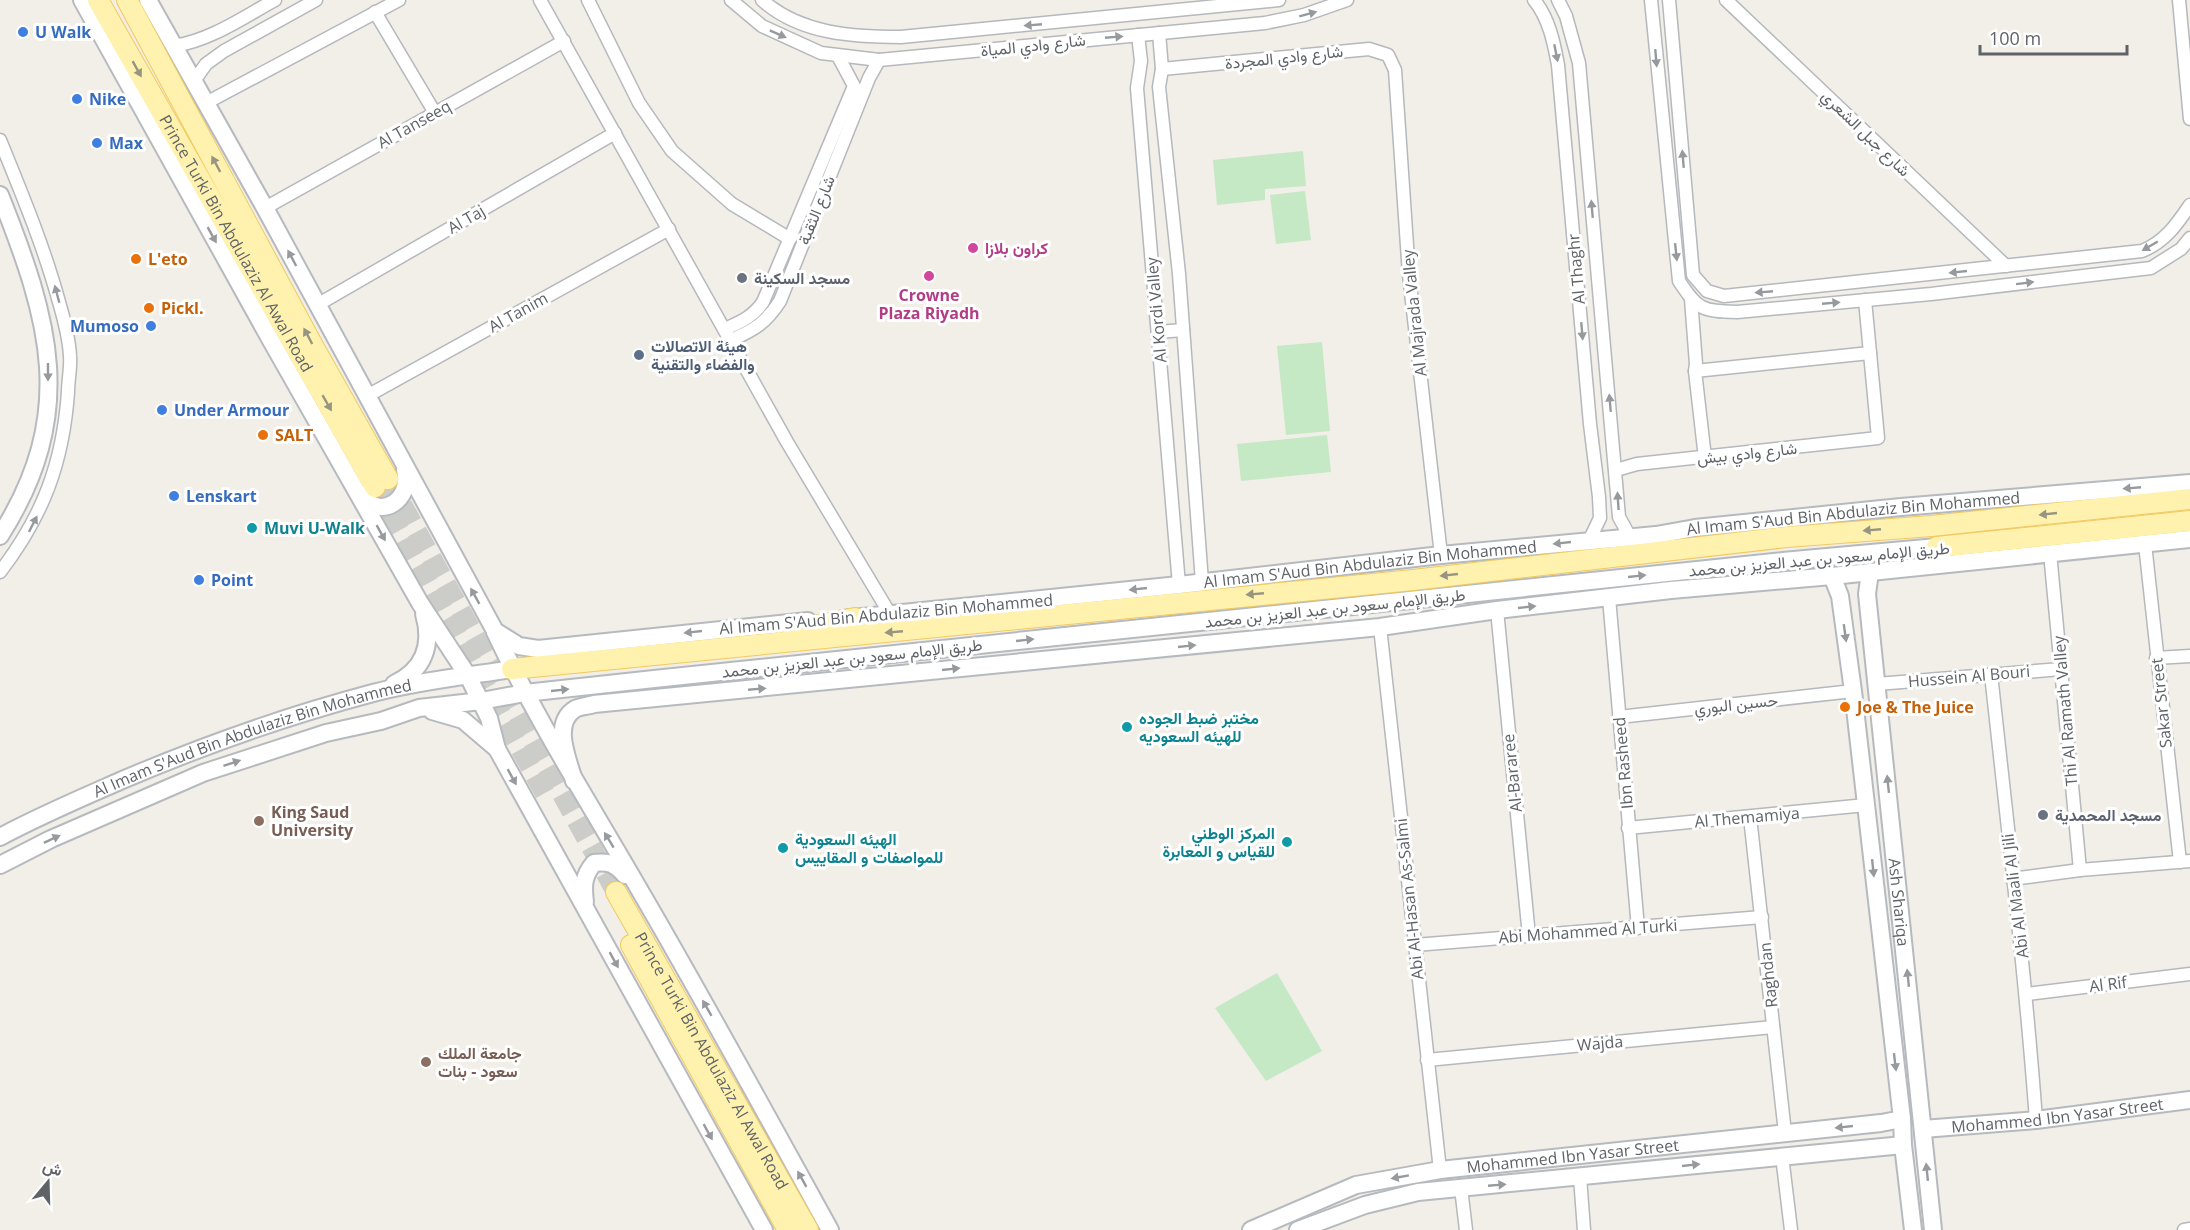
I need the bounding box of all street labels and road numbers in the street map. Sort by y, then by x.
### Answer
street label: شارع وادي المياة [980,29,1087,64]
street label: شارع وادي المجردة [1224,40,1344,77]
street label: شارع جبل الشعري [1815,85,1915,183]
street label: Al Tanseeq [373,95,455,153]
street label: Prince Turki Bin Abdulaziz Al Awal Road [154,111,318,376]
street label: شارع الثقبة [792,172,841,248]
street label: Al Taj [443,199,489,239]
street label: Al Thaghr [1562,232,1590,305]
street label: Al Majrada Valley [1396,248,1432,378]
street label: Al Kordi Valley [1140,255,1172,364]
street label: Al Tanim [484,287,552,337]
street label: شارع وادي بيش [1696,437,1798,472]
street label: Al Imam S'Aud Bin Abdulaziz Bin Mohammed [1685,486,2021,540]
street label: Al Imam S'Aud Bin Abdulaziz Bin Mohammed [1202,535,1538,593]
street label: طريق الإمام سعود بن عبد العزيز بن محمد [1688,537,1950,581]
street label: طريق الإمام سعود بن عبد العزيز بن محمد [1204,583,1466,633]
street label: Al Imam S'Aud Bin Abdulaziz Bin Mohammed [718,588,1054,640]
street label: طريق الإمام سعود بن عبد العزيز بن محمد [721,633,983,683]
street label: Thi Al Ramath Valley [2047,634,2083,787]
street label: Sakar Street [2145,657,2177,749]
street label: Hussein Al Bouri [1907,660,2031,692]
street label: Al Imam S'Aud Bin Abdulaziz Bin Mohammed [90,674,413,802]
street label: حسين البوري [1693,689,1780,722]
street label: Ibn Rasheed [1608,716,1638,810]
street label: Al-Bararee [1497,733,1527,813]
street label: Al Themamiya [1694,801,1800,833]
street label: Abi Al-Hasan As-Salmi [1390,817,1428,981]
street label: Abi Al Maali Al Jili [1996,832,2034,960]
street label: Ash Shariqa [1883,857,1914,947]
street label: Abi Mohammed Al Turki [1498,914,1678,948]
street label: Prince Turki Bin Abdulaziz Al Awal Road [630,928,794,1193]
street label: Raghdan [1754,941,1782,1009]
street label: Al Rif [2088,971,2130,997]
street label: Wajda [1576,1030,1624,1056]
street label: Mohammed Ibn Yasar Street [1950,1093,2165,1138]
street label: Mohammed Ibn Yasar Street [1465,1134,1680,1178]

